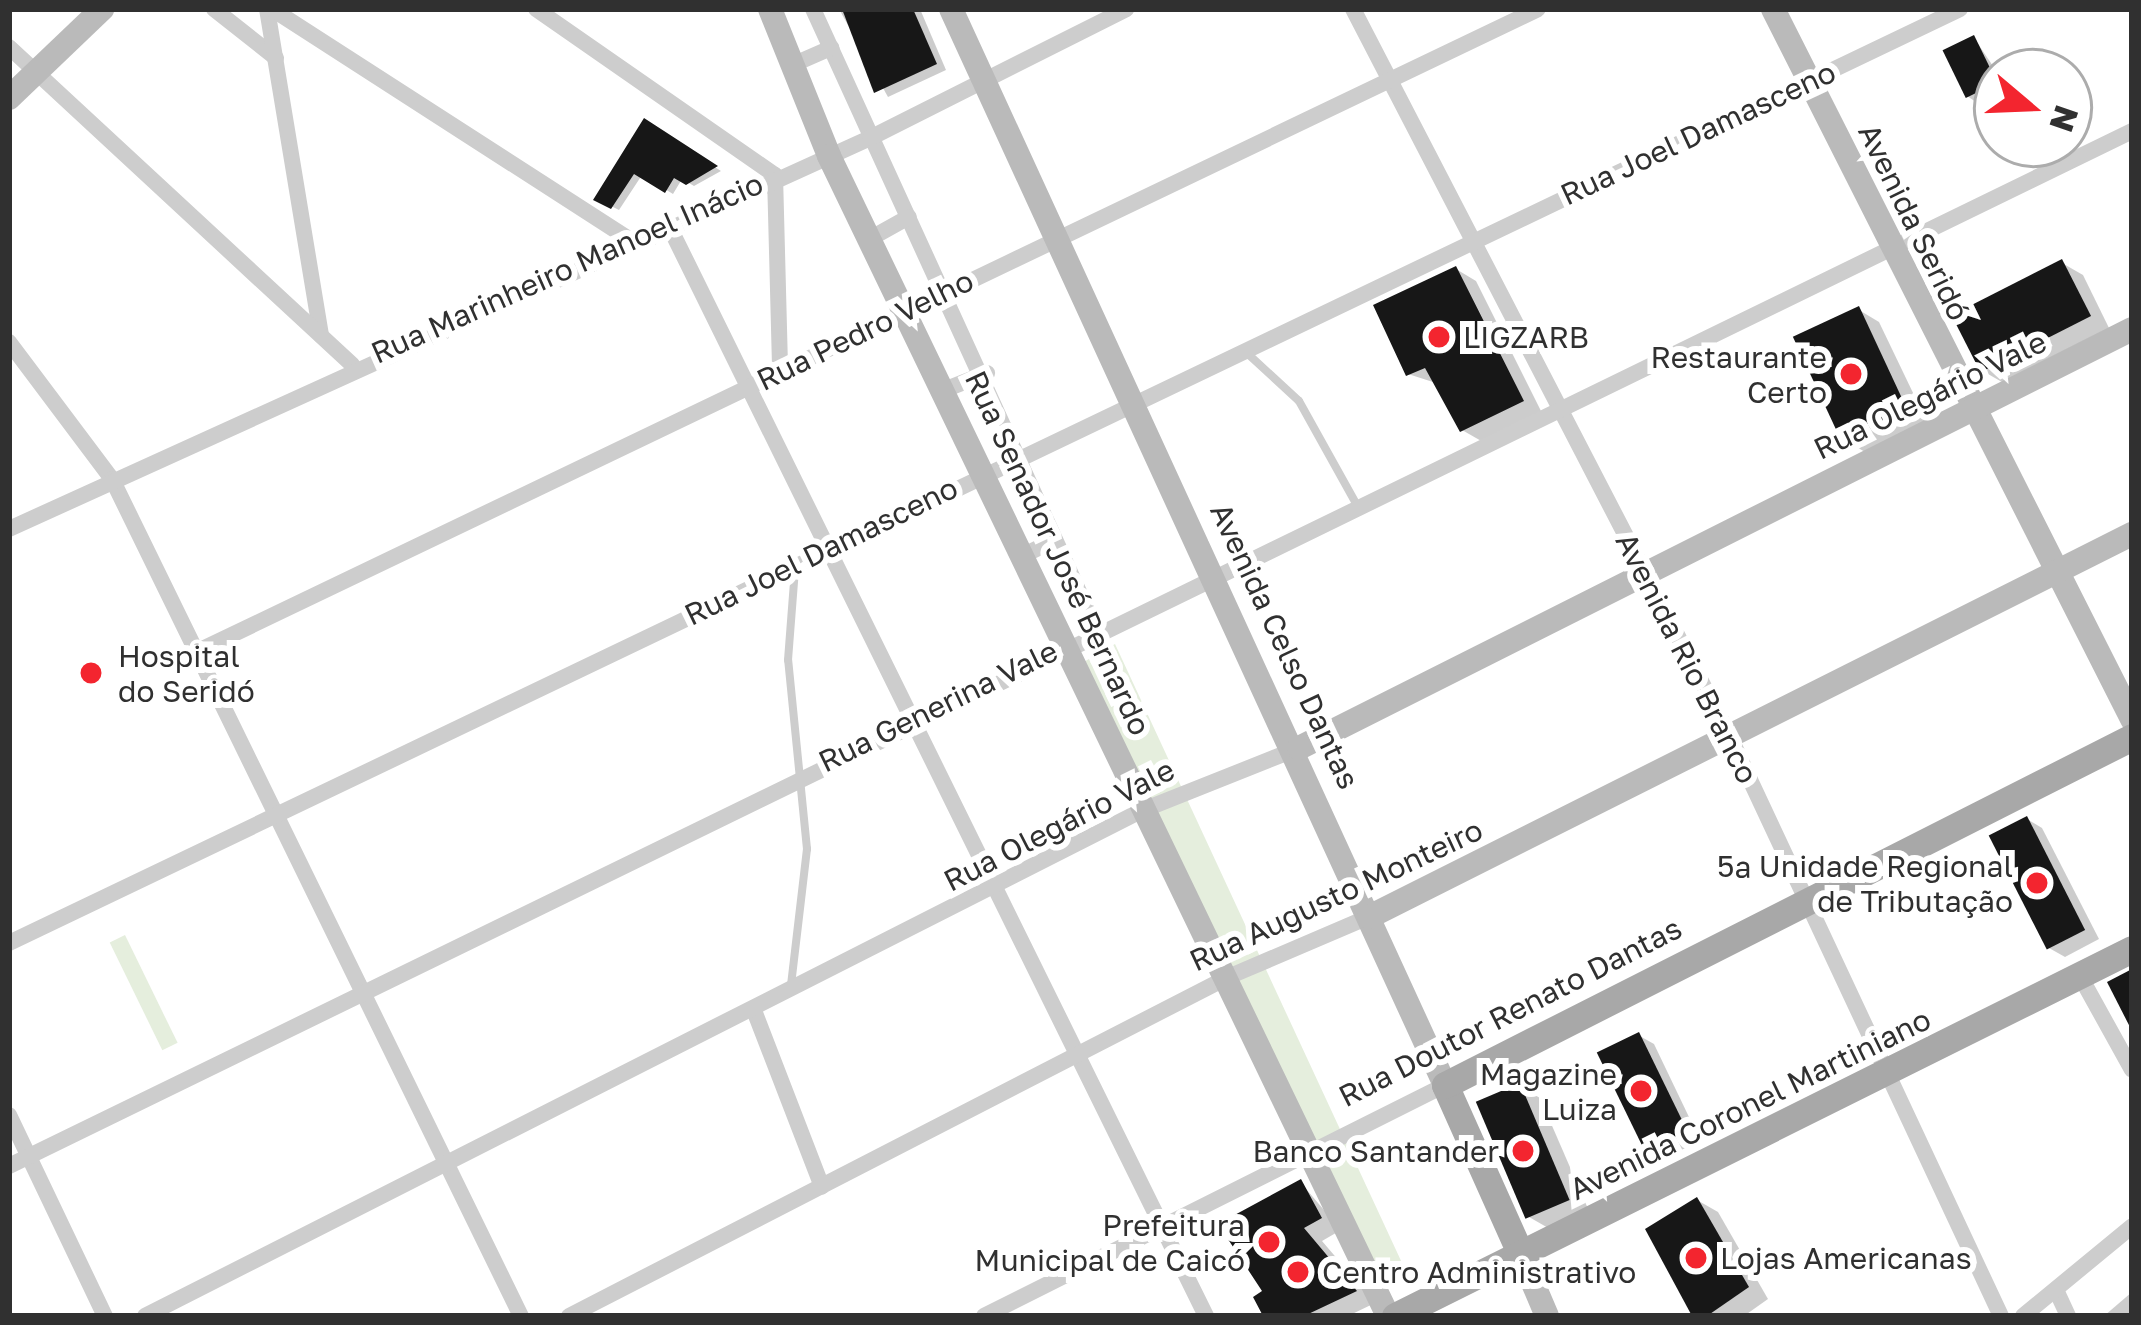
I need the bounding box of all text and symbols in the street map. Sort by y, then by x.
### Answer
north arrow [1973,48,2093,168]
street label: Rua Joel Damasceno [1555,53,1841,213]
text: N [2042,101,2087,137]
street label: Avenida Seridó [1851,118,1977,326]
street label: Rua Marinheiro Manoel Inácio [366,165,768,371]
street label: Rua Pedro Velho [751,262,979,398]
place label: LIGZARB [1463,319,1589,355]
street label: Rua Olegário Vale [1808,323,2052,467]
marker: LIGZARB [1426,324,1452,350]
place label: Restaurante Certo [1651,339,1827,410]
marker: Restaurante Certo [1838,361,1864,387]
street label: Rua Senador José Bernardo [958,365,1158,741]
street label: Rua Joel Damasceno [679,469,963,633]
street label: Avenida Celso Dantas [1203,497,1367,795]
street label: Avenida Rio Branco [1608,527,1766,789]
street label: Rua Generina Vale [813,633,1063,779]
place label: Hospital do Seridó [118,638,255,708]
marker: Hospital do Seridó [75,657,107,689]
street label: Rua Olegário Vale [938,751,1180,899]
street label: Rua Augusto Monteiro [1184,811,1488,979]
place label: 5ª Unidade Regional de Tributação [1717,848,2013,918]
marker: 5ª Unidade Regional de Tributação [2024,870,2050,896]
street label: Rua Doutor Renato Dantas [1333,910,1687,1114]
street label: Avenida Coronel Martiniano [1564,1001,1936,1207]
place label: Magazine Luiza [1480,1056,1617,1126]
marker: Magazine Luiza [1628,1078,1654,1104]
place label: Banco Santander [1252,1133,1499,1169]
marker: Banco Santander [1510,1138,1536,1164]
place label: Prefeitura Municipal de Caicó [975,1207,1245,1278]
marker: Prefeitura Municipal de Caicó [1256,1229,1282,1255]
place label: Lojas Americanas [1720,1240,1972,1276]
marker: Lojas Americanas [1683,1245,1709,1271]
place label: Centro Administrativo [1322,1254,1636,1290]
marker: Centro Administrativo [1285,1259,1311,1285]

